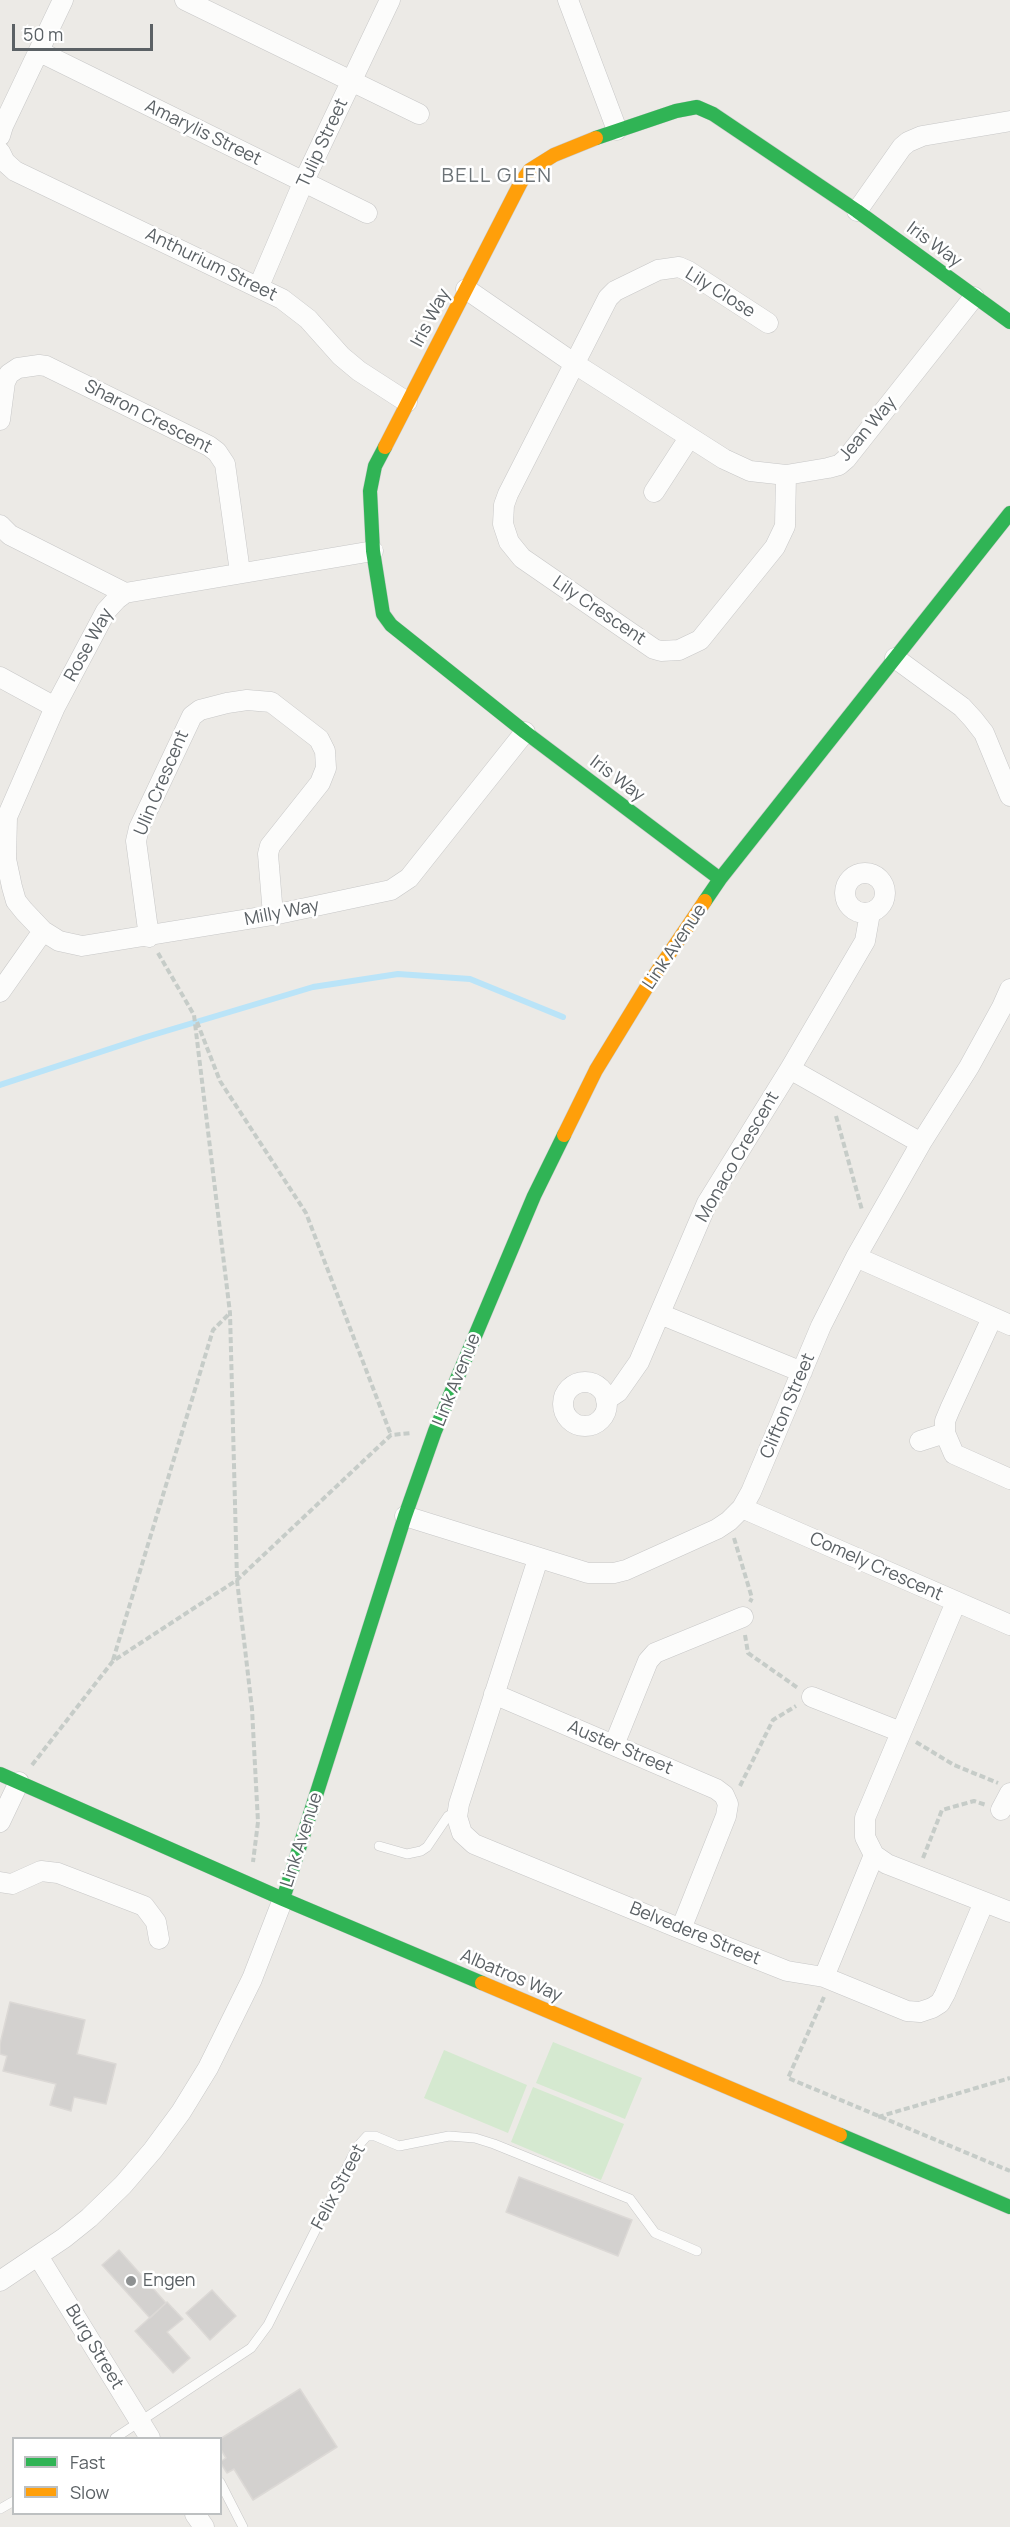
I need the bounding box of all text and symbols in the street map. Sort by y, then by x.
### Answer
scale bar [15,12,156,50]
text: 50 m [23,22,63,46]
street label: Amarylis Street [141,95,265,171]
street label: Tulip Street [293,95,353,191]
district label: BELL GLEN [442,164,552,188]
street label: Iris Way [902,218,966,272]
street label: Anthurium Street [142,224,280,306]
street label: Lily Close [681,263,759,323]
street label: Iris Way [407,285,455,351]
street label: Sharon Crescent [81,376,215,458]
street label: Jean Way [835,392,901,466]
street label: Lily Crescent [548,572,650,650]
street label: Rose Way [60,605,118,685]
street label: Ulin Crescent [130,727,194,839]
street label: Iris Way [585,751,649,807]
street label: Milly Way [243,895,321,931]
street label: Link Avenue [639,900,711,994]
street label: Monaco Crescent [692,1088,784,1226]
street label: Link Avenue [429,1330,485,1430]
street label: Clifton Street [756,1350,820,1462]
street label: Comely Crescent [806,1528,946,1606]
street label: Auster Street [564,1716,676,1780]
street label: Link Avenue [277,1790,327,1890]
street label: Belvedere Street [626,1898,764,1970]
street label: Albatros Way [457,1945,565,2007]
street label: Felix Street [307,2141,371,2233]
place label: Engen [143,2270,196,2292]
marker: Engen [124,2274,138,2288]
street label: Burg Street [60,2301,128,2393]
legend [12,2437,222,2515]
text: Fast [70,2450,105,2474]
text: Slow [70,2480,109,2504]

